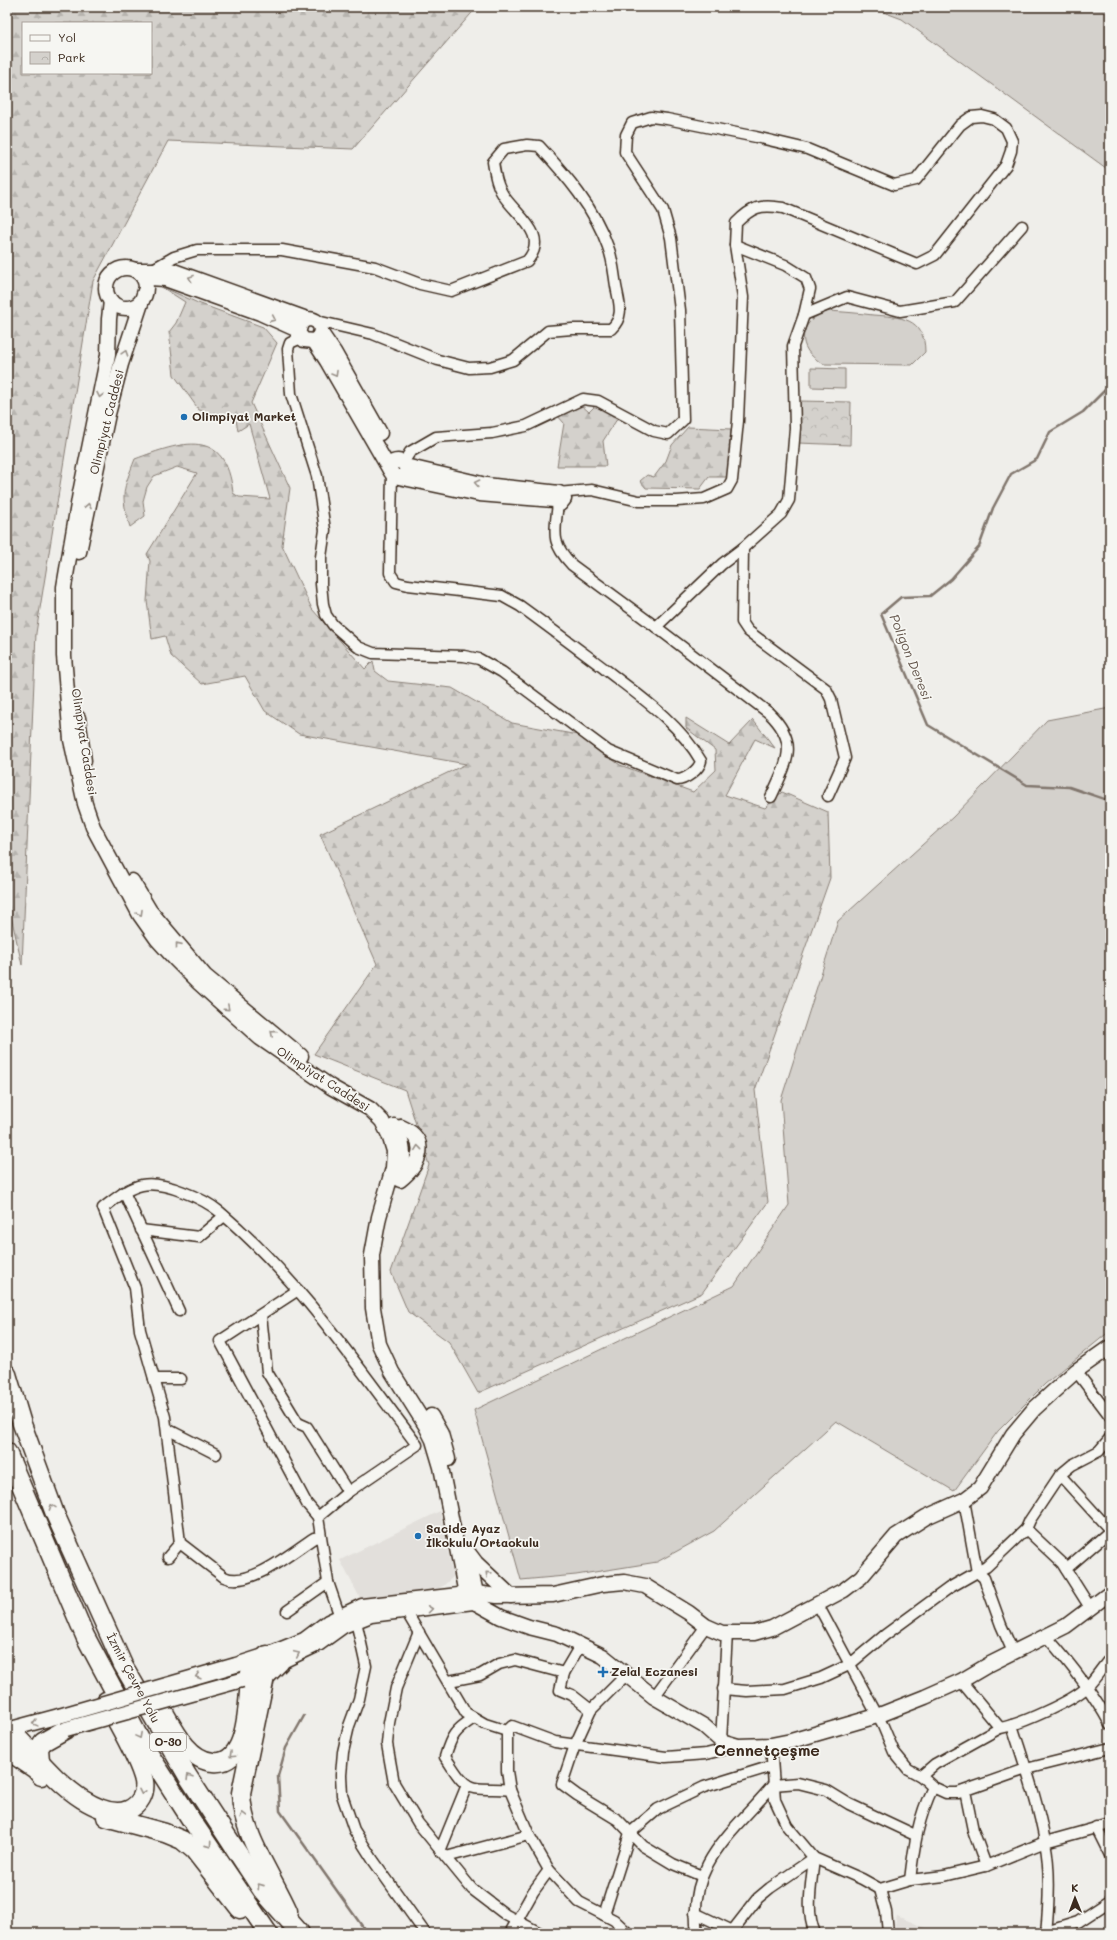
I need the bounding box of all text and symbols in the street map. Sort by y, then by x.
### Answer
legend [22,22,152,74]
text: Yol [58,29,76,45]
text: Park [58,49,85,65]
one-way arrow [188,274,195,282]
one-way arrow [269,314,277,322]
one-way arrow [120,350,129,357]
street label: Olimpiyat Caddesi [85,367,127,476]
one-way arrow [330,369,337,377]
one-way arrow [96,392,104,398]
place label: Olimpiyat Market [192,408,296,424]
marker: Olimpiyat Market [179,412,189,422]
one-way arrow [474,479,480,487]
one-way arrow [83,503,92,510]
water label: Poligon Deresi [886,611,936,702]
street label: Olimpiyat Caddesi [69,687,101,796]
one-way arrow [135,909,142,916]
one-way arrow [175,942,182,950]
one-way arrow [222,1004,230,1011]
one-way arrow [270,1031,277,1038]
street label: Olimpiyat Caddesi [274,1042,373,1114]
one-way arrow [414,1145,423,1151]
one-way arrow [49,1503,57,1510]
place label: Sacide Ayaz İlkokulu/Ortaokulu [426,1520,539,1550]
marker: Sacide Ayaz İlkokulu/Ortaokulu [413,1531,423,1541]
one-way arrow [485,1572,493,1579]
one-way arrow [427,1605,433,1614]
street label: İzmir Çevre Yolu [104,1630,164,1725]
one-way arrow [292,1651,300,1659]
place label: Zelal Eczanesi [611,1663,698,1679]
marker: Zelal Eczanesi [598,1667,608,1677]
one-way arrow [195,1671,202,1680]
one-way arrow [32,1718,39,1727]
one-way arrow [134,1732,141,1739]
road number: O-30 [150,1733,186,1751]
district label: Cennetçeşme [714,1739,820,1761]
one-way arrow [229,1750,237,1757]
one-way arrow [186,1774,193,1781]
one-way arrow [139,1789,147,1795]
one-way arrow [240,1811,248,1818]
one-way arrow [204,1841,212,1848]
north arrow [1055,1878,1095,1918]
text: K [1071,1880,1079,1895]
one-way arrow [257,1883,265,1890]

